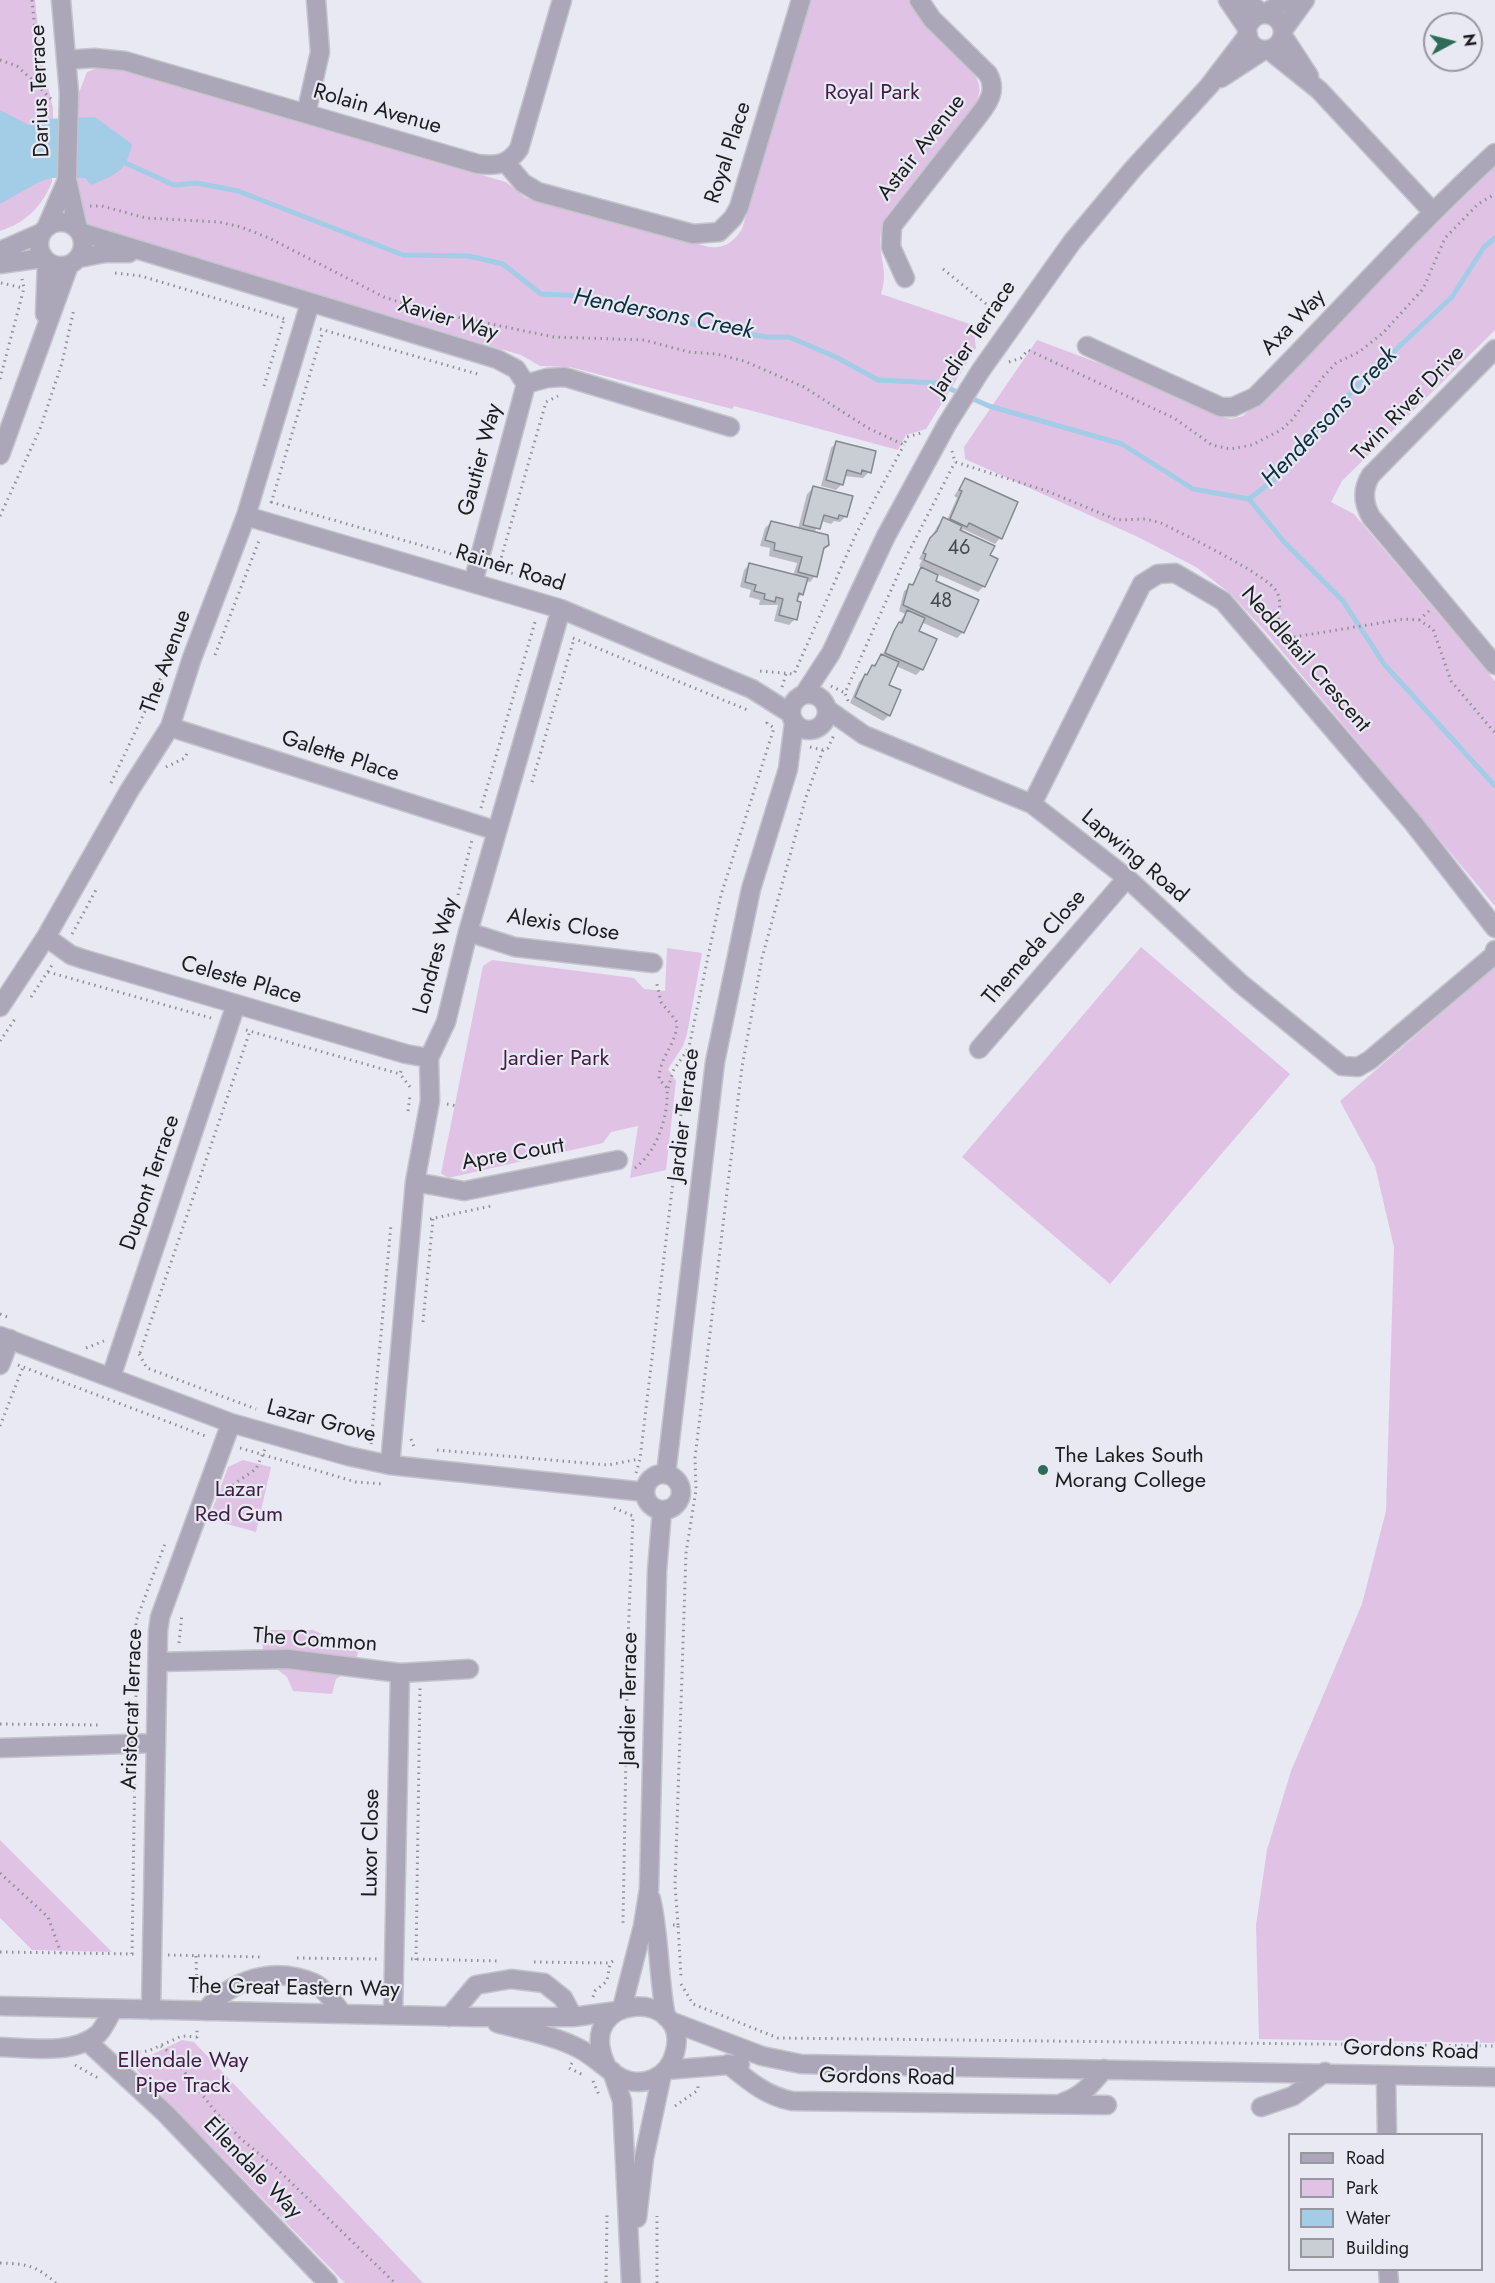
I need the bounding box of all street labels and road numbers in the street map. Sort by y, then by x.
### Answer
street label: Darius Terrace [25,24,57,158]
street label: Rolain Avenue [310,79,444,141]
street label: Astair Avenue [872,90,972,206]
street label: Royal Place [700,99,758,207]
street label: Jardier Terrace [926,276,1022,402]
street label: Axa Way [1256,284,1332,362]
street label: Xavier Way [395,292,501,348]
street label: Twin River Drive [1347,341,1471,467]
street label: Gautier Way [453,401,509,519]
street label: Rainer Road [452,540,568,598]
street label: Neddletail Crescent [1235,582,1375,738]
street label: The Avenue [136,607,198,717]
street label: Galette Place [278,726,402,788]
street label: Lapwing Road [1075,805,1193,909]
street label: Themeda Close [978,885,1092,1011]
street label: Londres Way [409,895,465,1017]
street label: Alexis Close [505,904,621,948]
street label: Celeste Place [178,951,304,1011]
street label: Jardier Terrace [664,1047,706,1183]
street label: Dupont Terrace [116,1112,186,1254]
street label: Apre Court [460,1133,566,1177]
street label: Lazar Grove [264,1395,378,1449]
street label: The Common [252,1623,378,1659]
street label: Aristocrat Terrace [117,1628,149,1790]
street label: Jardier Terrace [616,1632,644,1766]
street label: Luxor Close [358,1789,386,1897]
street label: The Great Eastern Way [188,1974,400,2004]
street label: Gordons Road [1343,2035,1479,2067]
street label: Gordons Road [819,2064,955,2092]
street label: Ellendale Way [197,2113,307,2225]

